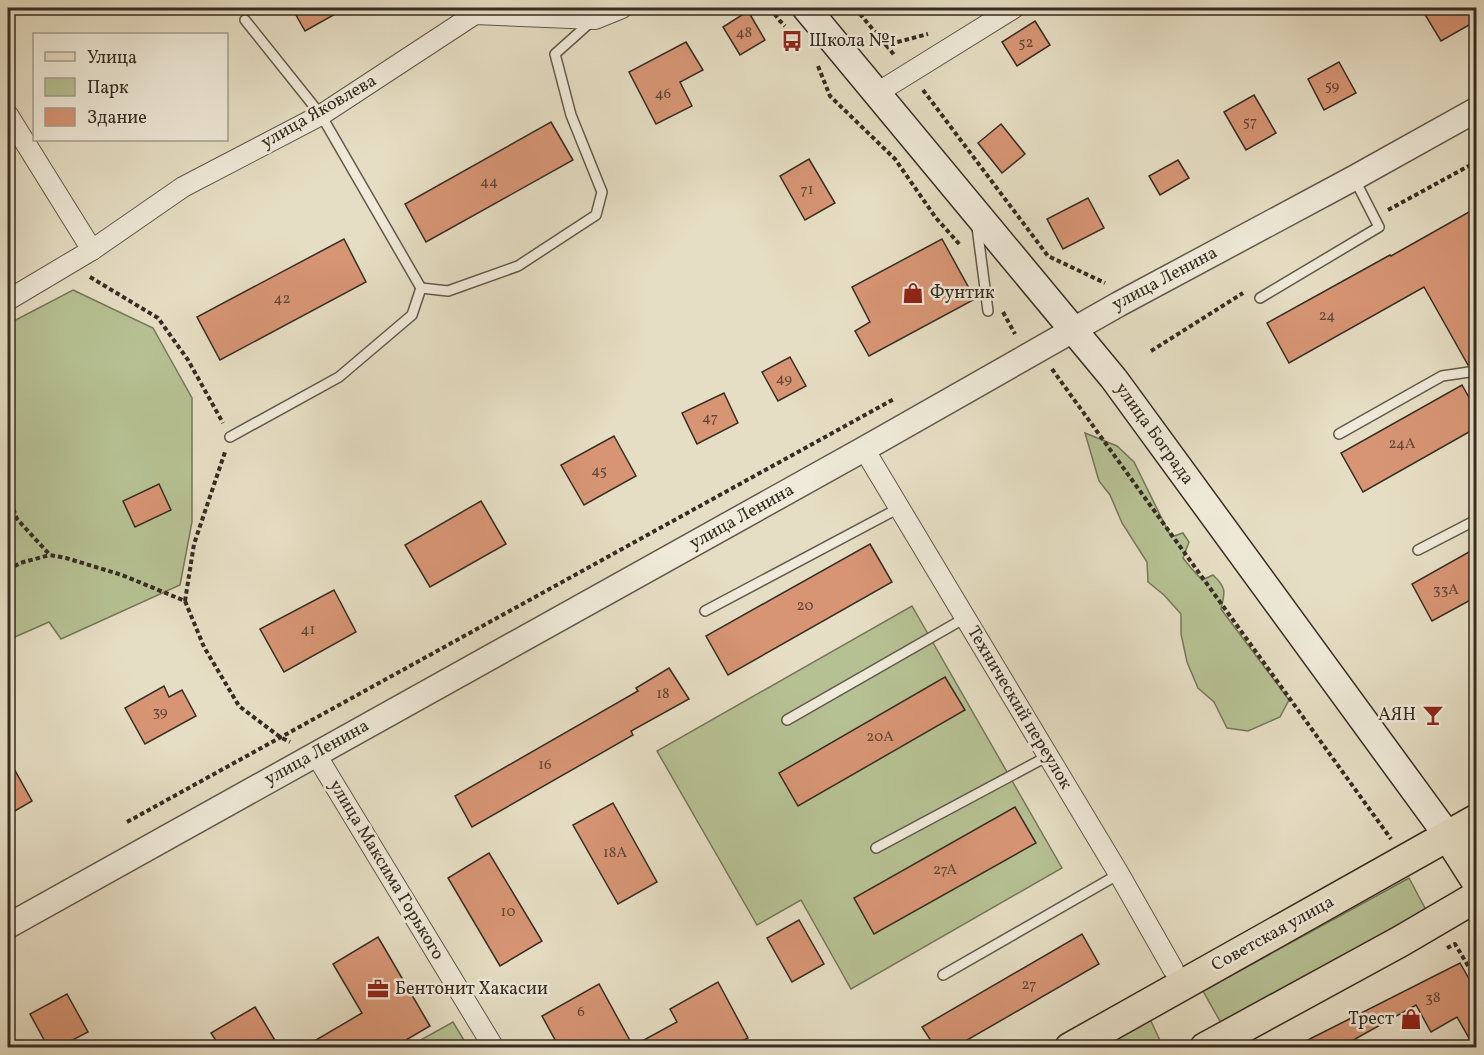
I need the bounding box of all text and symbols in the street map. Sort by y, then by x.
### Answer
house number: 48 [736,23,752,44]
bus stop icon: Школа №1 [780,29,804,53]
place label: Школа №1 [809,29,896,54]
legend [33,33,228,141]
house number: 52 [1018,33,1034,54]
text: Улица [87,46,137,71]
street label: улица Яковлева [257,69,381,155]
text: Парк [87,76,129,101]
house number: 59 [1325,76,1340,97]
house number: 46 [655,84,671,105]
text: Здание [87,106,147,131]
house number: 57 [1243,112,1257,133]
house number: 44 [480,172,498,193]
house number: 71 [800,180,814,201]
street label: улица Ленина [1108,241,1222,317]
shop icon: Фунтик [901,281,925,305]
place label: Фунтик [930,281,995,306]
house number: 42 [273,289,291,310]
house number: 24 [1319,306,1335,327]
house number: 49 [776,369,792,390]
street label: улица Бограда [1108,378,1200,490]
house number: 47 [702,408,718,429]
house number: 24А [1388,434,1416,455]
house number: 45 [591,461,607,482]
street label: улица Ленина [685,478,799,556]
house number: 33А [1433,580,1459,601]
house number: 20 [797,596,813,617]
house number: 41 [301,620,315,641]
street label: Технический переулок [960,622,1078,795]
house number: 18 [656,684,670,705]
house number: 39 [152,702,168,723]
place label: АЯН [1378,703,1416,728]
bar icon: АЯН [1421,703,1445,727]
street label: улица Ленина [260,714,374,792]
house number: 20А [866,727,894,748]
house number: 16 [538,755,552,776]
street label: улица Максима Горького [322,775,450,965]
house number: 18А [603,843,627,864]
house number: 27А [933,860,957,881]
street label: Советская улица [1207,890,1339,978]
house number: 10 [501,902,515,923]
house number: 27 [1022,975,1036,996]
office icon: Бентонит Хакасии [366,977,390,1001]
place label: Бентонит Хакасии [395,977,548,1002]
house number: 38 [1425,988,1441,1009]
house number: 6 [577,1002,585,1023]
place label: Трест [1348,1007,1394,1032]
shop icon: Трест [1399,1007,1423,1031]

